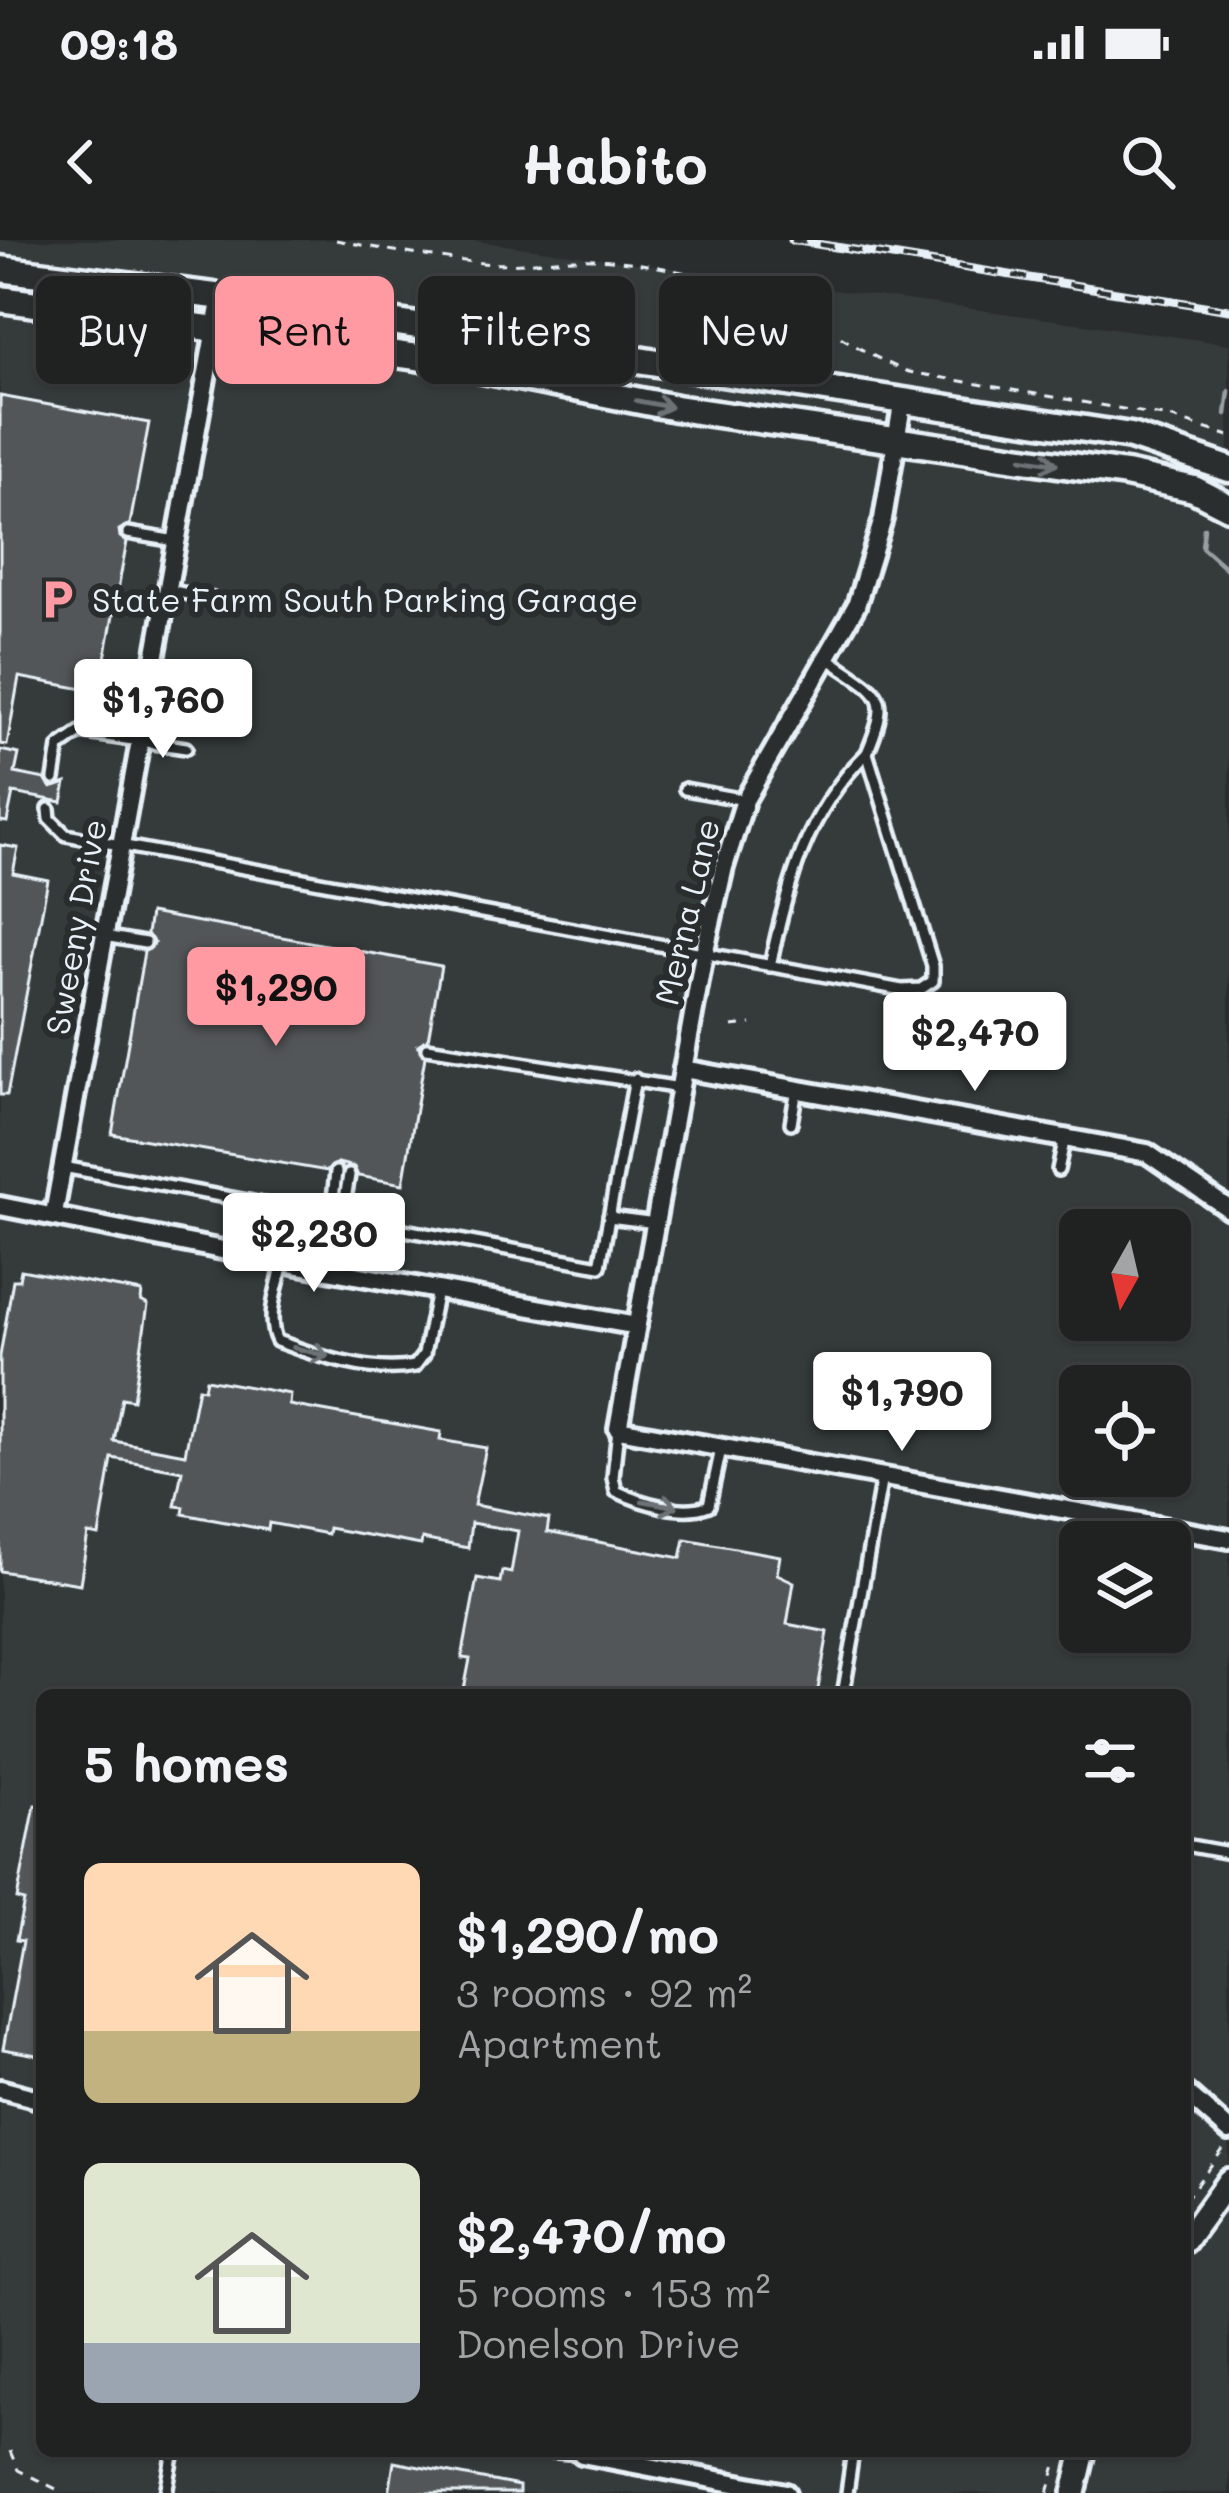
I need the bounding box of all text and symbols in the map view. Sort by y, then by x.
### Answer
text: 09:18 [60,13,178,71]
text: Habito [522,127,707,198]
icon: back [48,129,114,195]
icon: search [1115,129,1181,195]
chip: Buy [36,276,191,384]
chip: Rent [215,276,394,384]
chip: Filters [418,276,635,384]
chip: New [659,276,832,384]
one-way arrow [634,394,673,416]
one-way arrow [1020,450,1059,473]
parking icon: State Farm South Parking Garage [35,577,81,623]
place label: State Farm South Parking Garage [92,577,638,620]
pin: $1,760 [65,659,261,761]
text: $1,760 [101,672,225,723]
street label: Merna Lane [643,815,728,1009]
street label: Sweeny Drive [34,816,116,1038]
pin: $1,290 [178,947,374,1049]
text: $1,290 [214,960,338,1011]
pin: $2,470 [877,992,1073,1094]
text: $2,470 [910,1005,1040,1056]
pin: $2,230 [216,1193,412,1295]
text: $2,230 [250,1206,378,1257]
north arrow [1059,1209,1191,1341]
map controls [1059,1209,1191,1653]
one-way arrow [291,1342,329,1364]
pin: $1,790 [804,1352,1000,1454]
text: $1,790 [840,1365,964,1416]
button: locate [1059,1365,1191,1497]
one-way arrow [640,1494,679,1517]
button: layers [1059,1521,1191,1653]
text: 5 homes [84,1728,289,1795]
icon: filters [1077,1728,1143,1794]
text: $1,290/mo [456,1899,719,1966]
icon: home [180,1911,324,2055]
text: 3 rooms · 92 m² [456,1966,752,2017]
text: Apartment [456,2017,662,2068]
text: $2,470/mo [456,2199,726,2266]
icon: home [180,2211,324,2355]
text: 5 rooms · 153 m² [456,2266,770,2317]
text: Donelson Drive [456,2317,741,2368]

